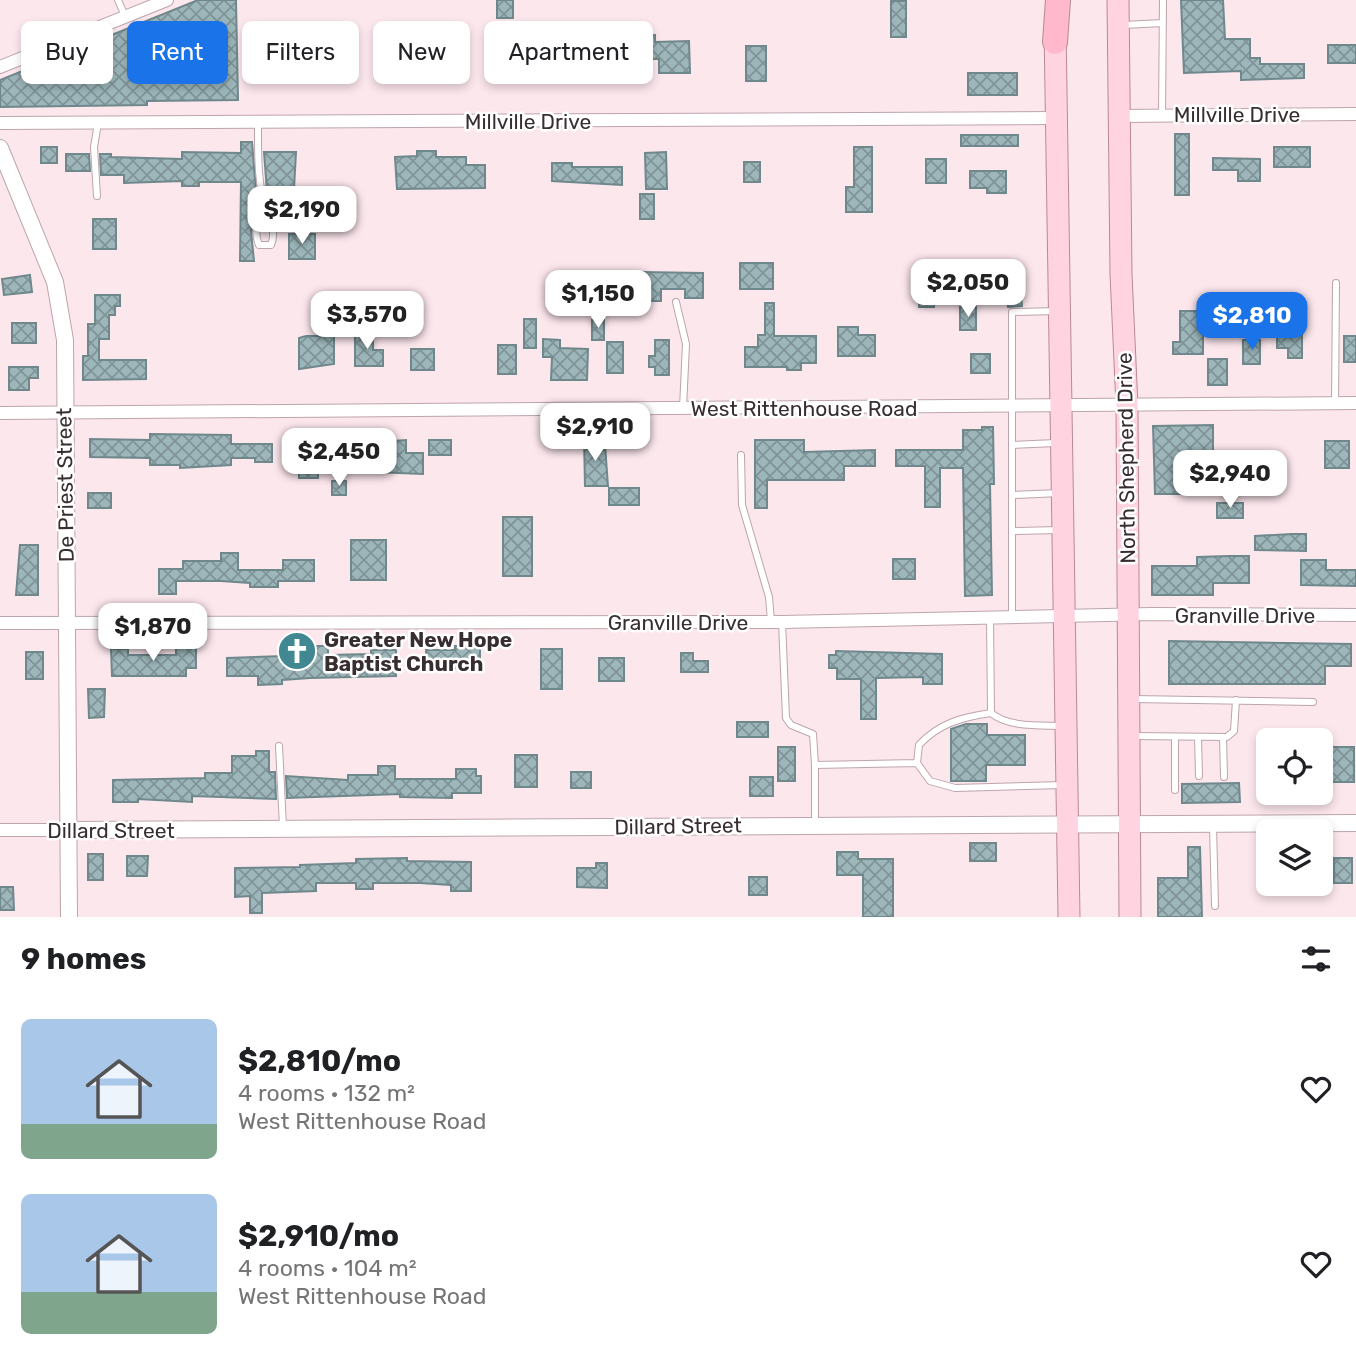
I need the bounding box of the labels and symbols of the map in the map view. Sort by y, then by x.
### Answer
street label: Millville Drive [1174,102,1300,127]
street label: Millville Drive [465,109,591,134]
pin: $2,190 [245,187,359,246]
pin: $2,050 [911,260,1025,319]
pin: $1,150 [541,270,655,330]
pin: $3,570 [310,292,424,351]
pin: $2,810 [1195,292,1309,352]
street label: North Shepherd Drive [1112,352,1140,564]
street label: West Rittenhouse Road [691,396,917,421]
pin: $2,910 [538,404,652,463]
street label: De Priest Street [51,408,79,562]
pin: $2,450 [282,428,396,488]
pin: $2,940 [1173,450,1287,510]
street label: Granville Drive [1175,603,1315,628]
pin: $1,870 [96,604,210,663]
street label: Granville Drive [608,610,748,635]
place label: Greater New Hope Baptist Church [324,627,512,676]
church icon: Greater New Hope Baptist Church [276,630,318,672]
street label: Dillard Street [614,812,742,840]
street label: Dillard Street [47,818,175,843]

